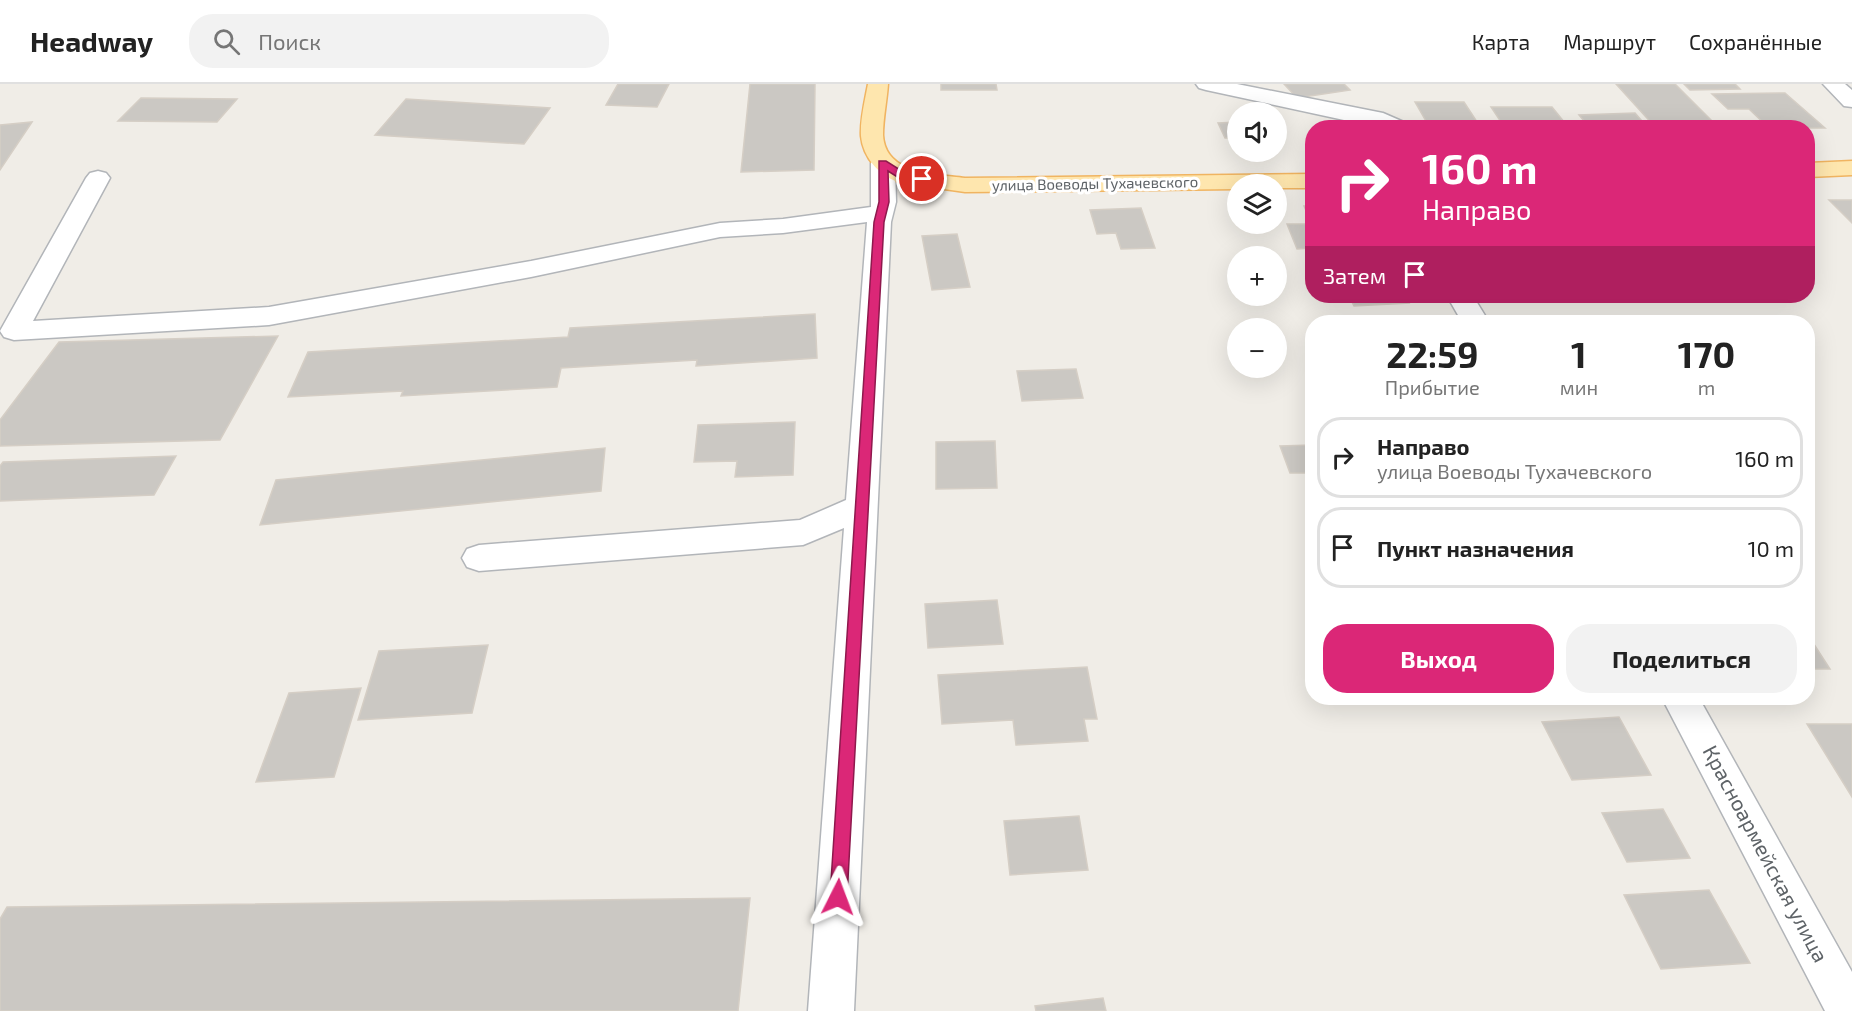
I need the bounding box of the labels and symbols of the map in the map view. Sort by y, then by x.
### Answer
pin [896,153,947,204]
street label: улица Воеводы Тухачевского [992,172,1198,195]
street label: Красноармейская улица [1698,741,1834,966]
position arrow [806,865,870,929]

